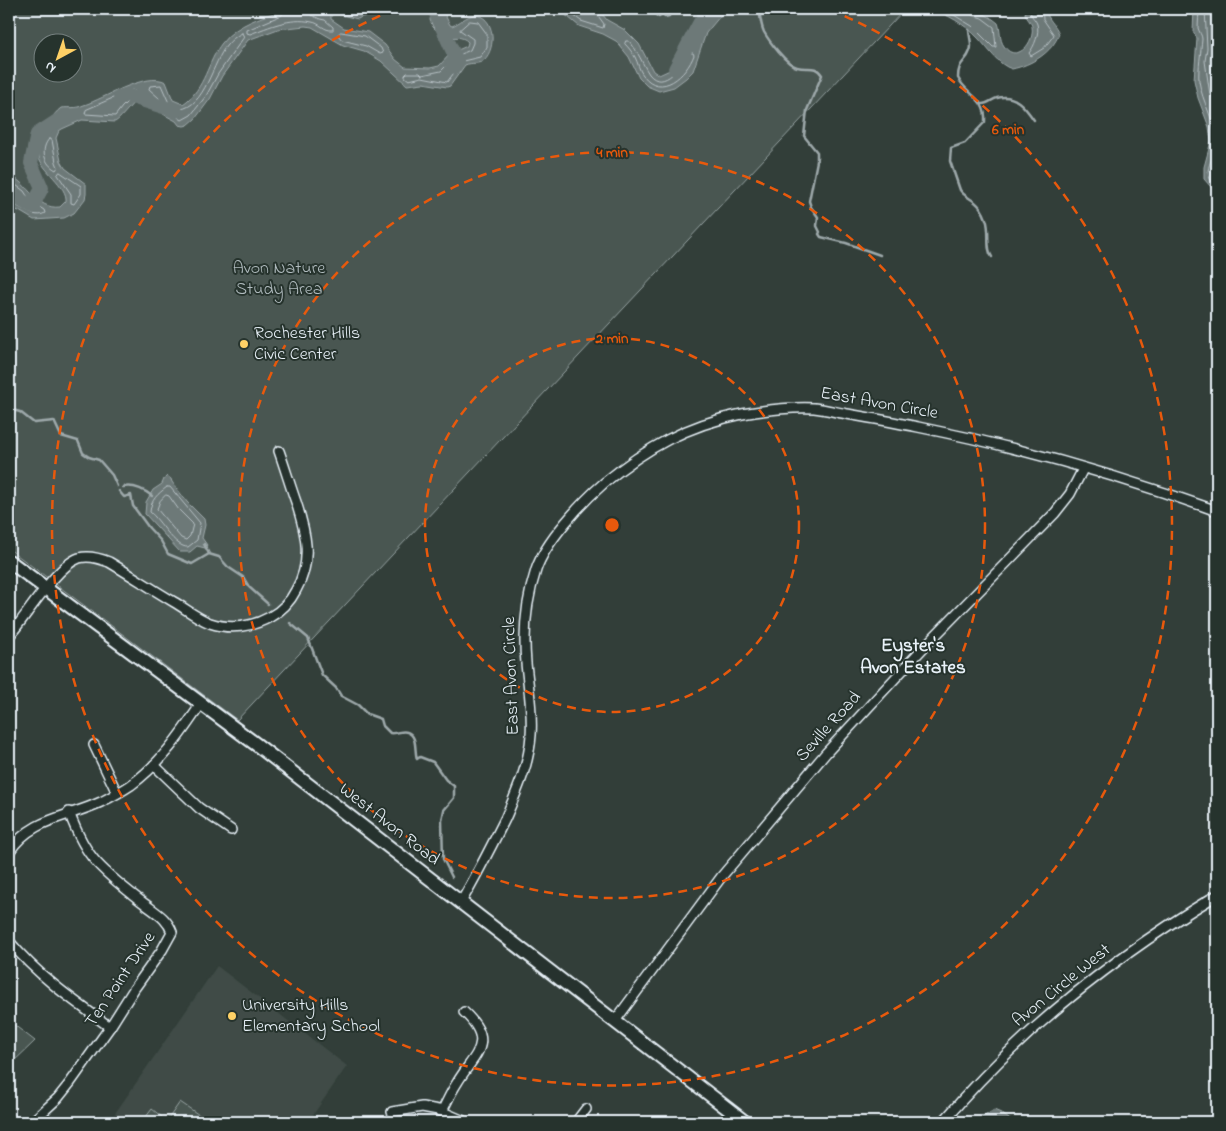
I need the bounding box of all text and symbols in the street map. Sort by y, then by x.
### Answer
north arrow [32,32,82,82]
text: N [40,56,61,78]
text: 6 min [991,119,1025,141]
text: 4 min [595,142,628,164]
park label: Avon Nature Study Area [233,256,326,303]
place label: Rochester Hills Civic Center [254,321,360,368]
text: 2 min [595,328,629,350]
marker: Rochester Hills Civic Center [238,338,250,350]
street label: East Avon Circle [818,381,941,427]
centre of rings [603,516,621,534]
street label: East Avon Circle [497,615,527,736]
district label: Eyster's Avon Estates [860,633,966,682]
street label: Seville Road [790,686,868,768]
street label: West Avon Road [333,777,445,873]
street label: Ten Point Drive [79,926,163,1033]
street label: Avon Circle West [1007,938,1117,1034]
place label: University Hills Elementary School [242,993,380,1040]
marker: University Hills Elementary School [226,1010,238,1022]

